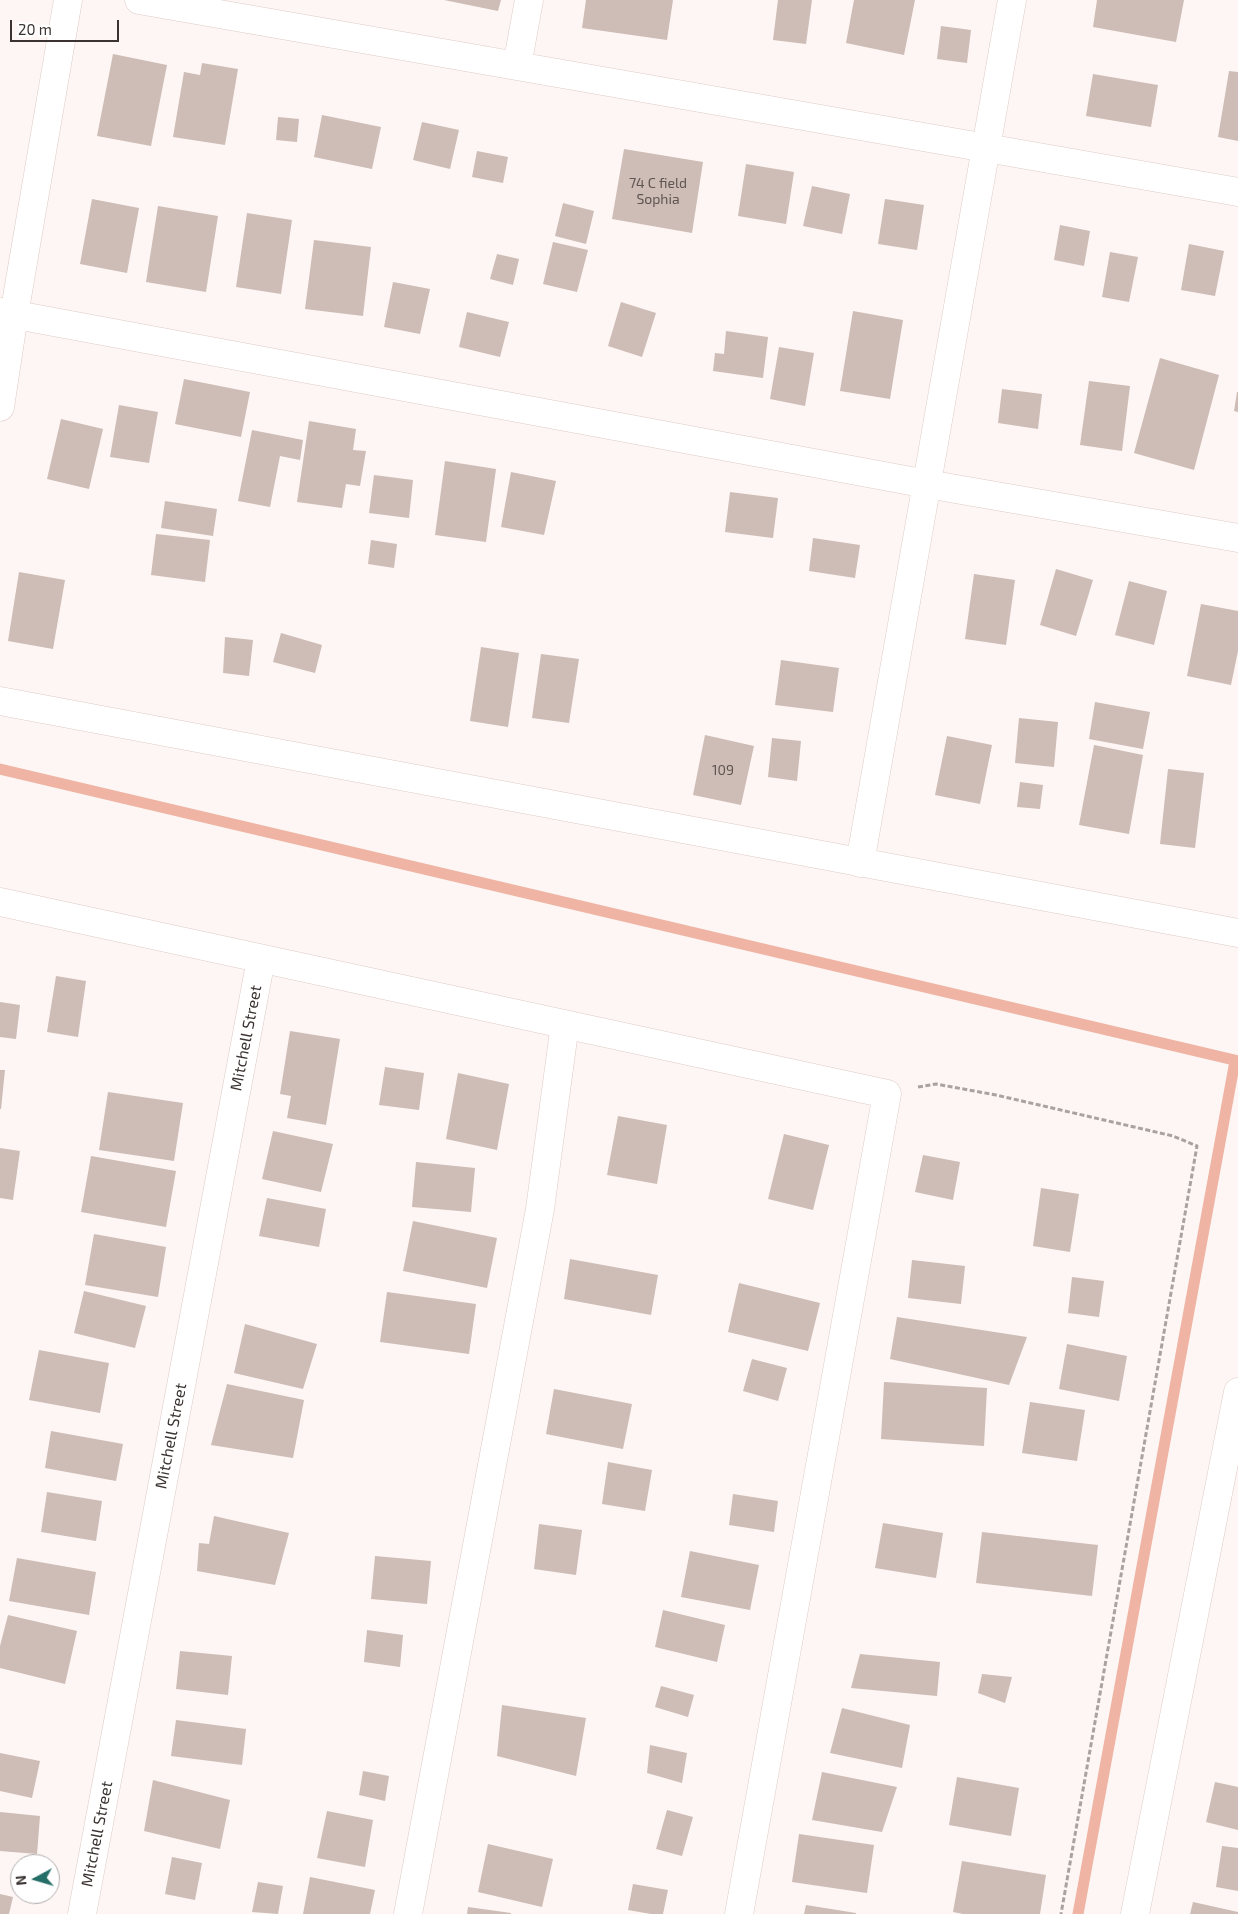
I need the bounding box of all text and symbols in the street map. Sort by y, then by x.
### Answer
scale bar [12,10,121,42]
text: 20 m [18,20,52,38]
house number: 74 C field Sophia [629,175,687,208]
house number: 109 [712,762,734,778]
street label: Mitchell Street [226,983,266,1093]
street label: Mitchell Street [151,1381,191,1491]
street label: Mitchell Street [77,1779,117,1889]
north arrow [10,1854,60,1904]
text: N [12,1875,30,1886]

